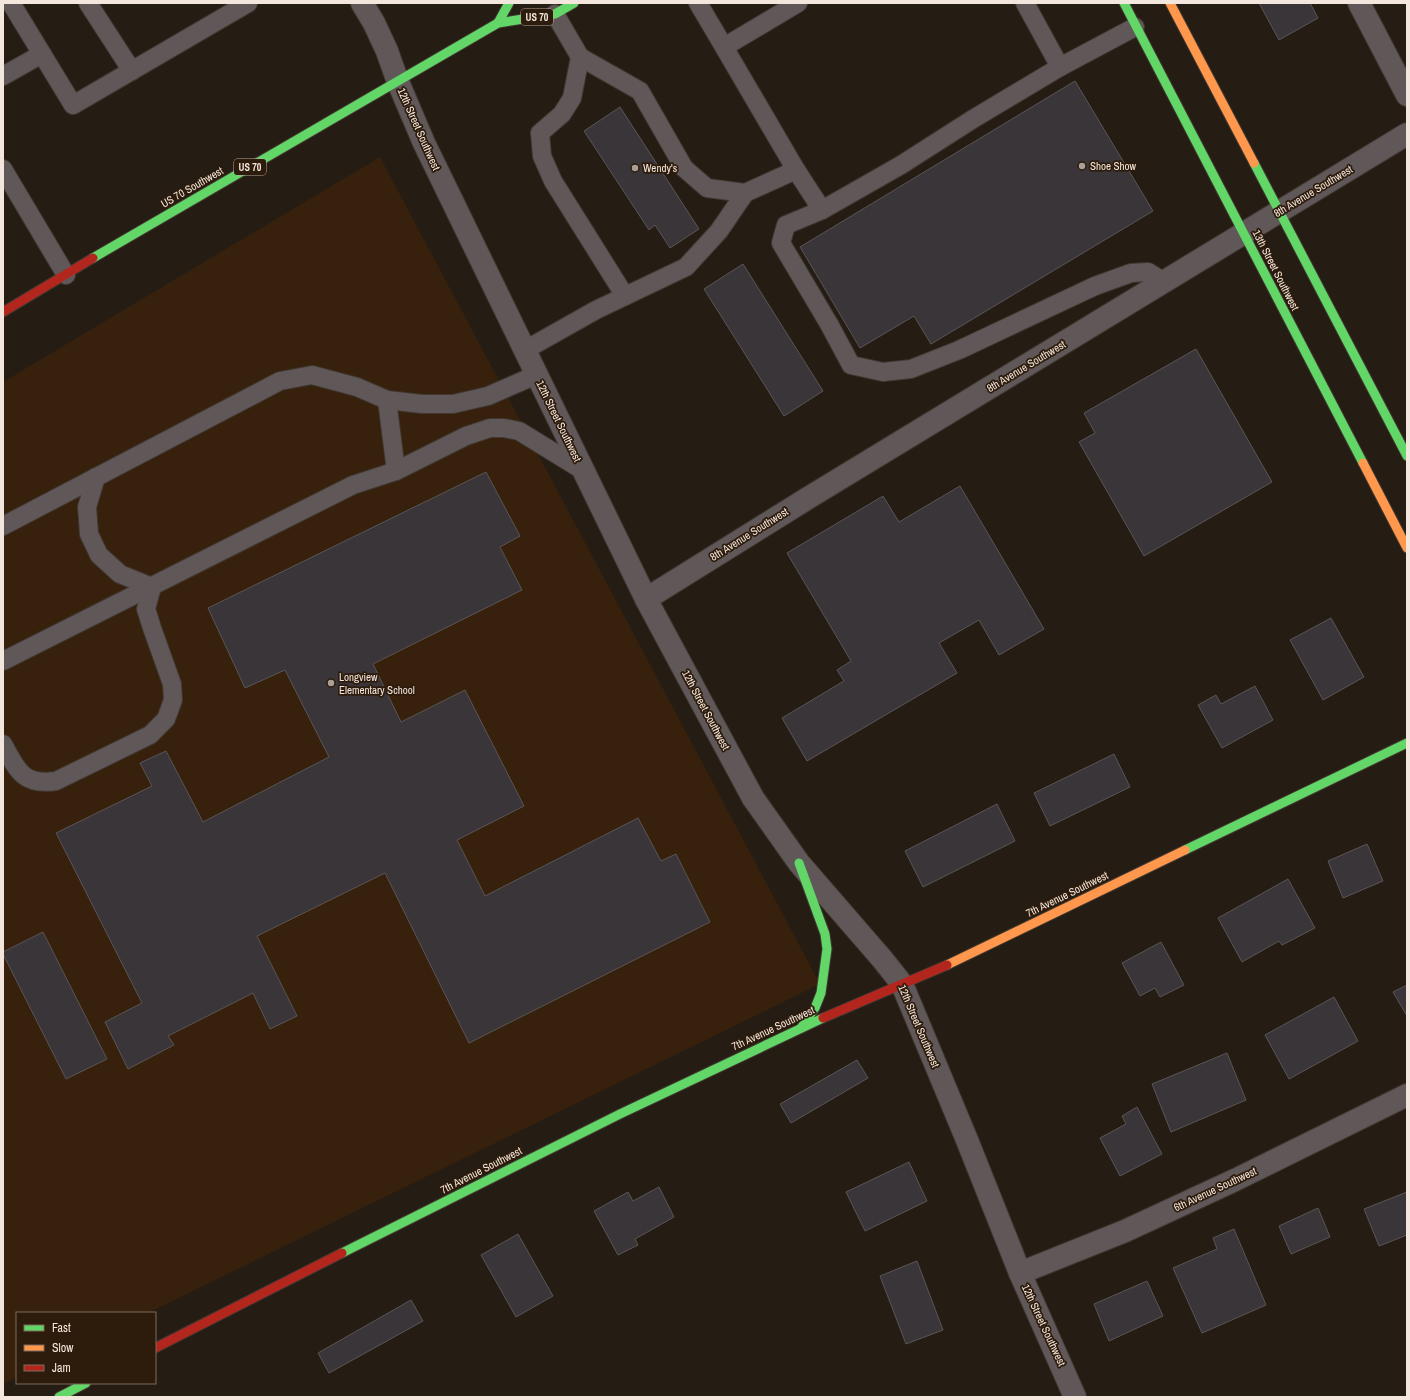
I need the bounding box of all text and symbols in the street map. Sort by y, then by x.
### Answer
road number: US 70 [521,9,553,25]
street label: 12th Street Southwest [395,86,444,173]
road number: US 70 [234,159,266,175]
place label: Shoe Show [1090,159,1137,173]
place label: Wendy's [643,161,678,175]
marker: Shoe Show [1077,161,1087,171]
street label: 8th Avenue Southwest [1271,162,1355,220]
street label: US 70 Southwest [158,163,226,210]
marker: Wendy's [630,163,640,173]
street label: 13th Street Southwest [1250,227,1303,313]
street label: 8th Avenue Southwest [984,337,1068,395]
street label: 12th Street Southwest [533,378,585,464]
street label: 8th Avenue Southwest [707,504,791,564]
street label: 12th Street Southwest [679,668,733,753]
place label: Longview Elementary School [339,670,415,697]
marker: Longview Elementary School [326,678,336,688]
street label: 7th Avenue Southwest [1024,868,1111,920]
street label: 12th Street Southwest [895,982,943,1070]
street label: 7th Avenue Southwest [729,1003,817,1053]
street label: 7th Avenue Southwest [438,1143,525,1197]
street label: 6th Avenue Southwest [1171,1164,1259,1214]
street label: 12th Street Southwest [1019,1282,1069,1369]
legend [16,1312,156,1384]
text: Fast [52,1320,71,1336]
text: Slow [52,1340,74,1356]
text: Jam [52,1360,71,1376]

